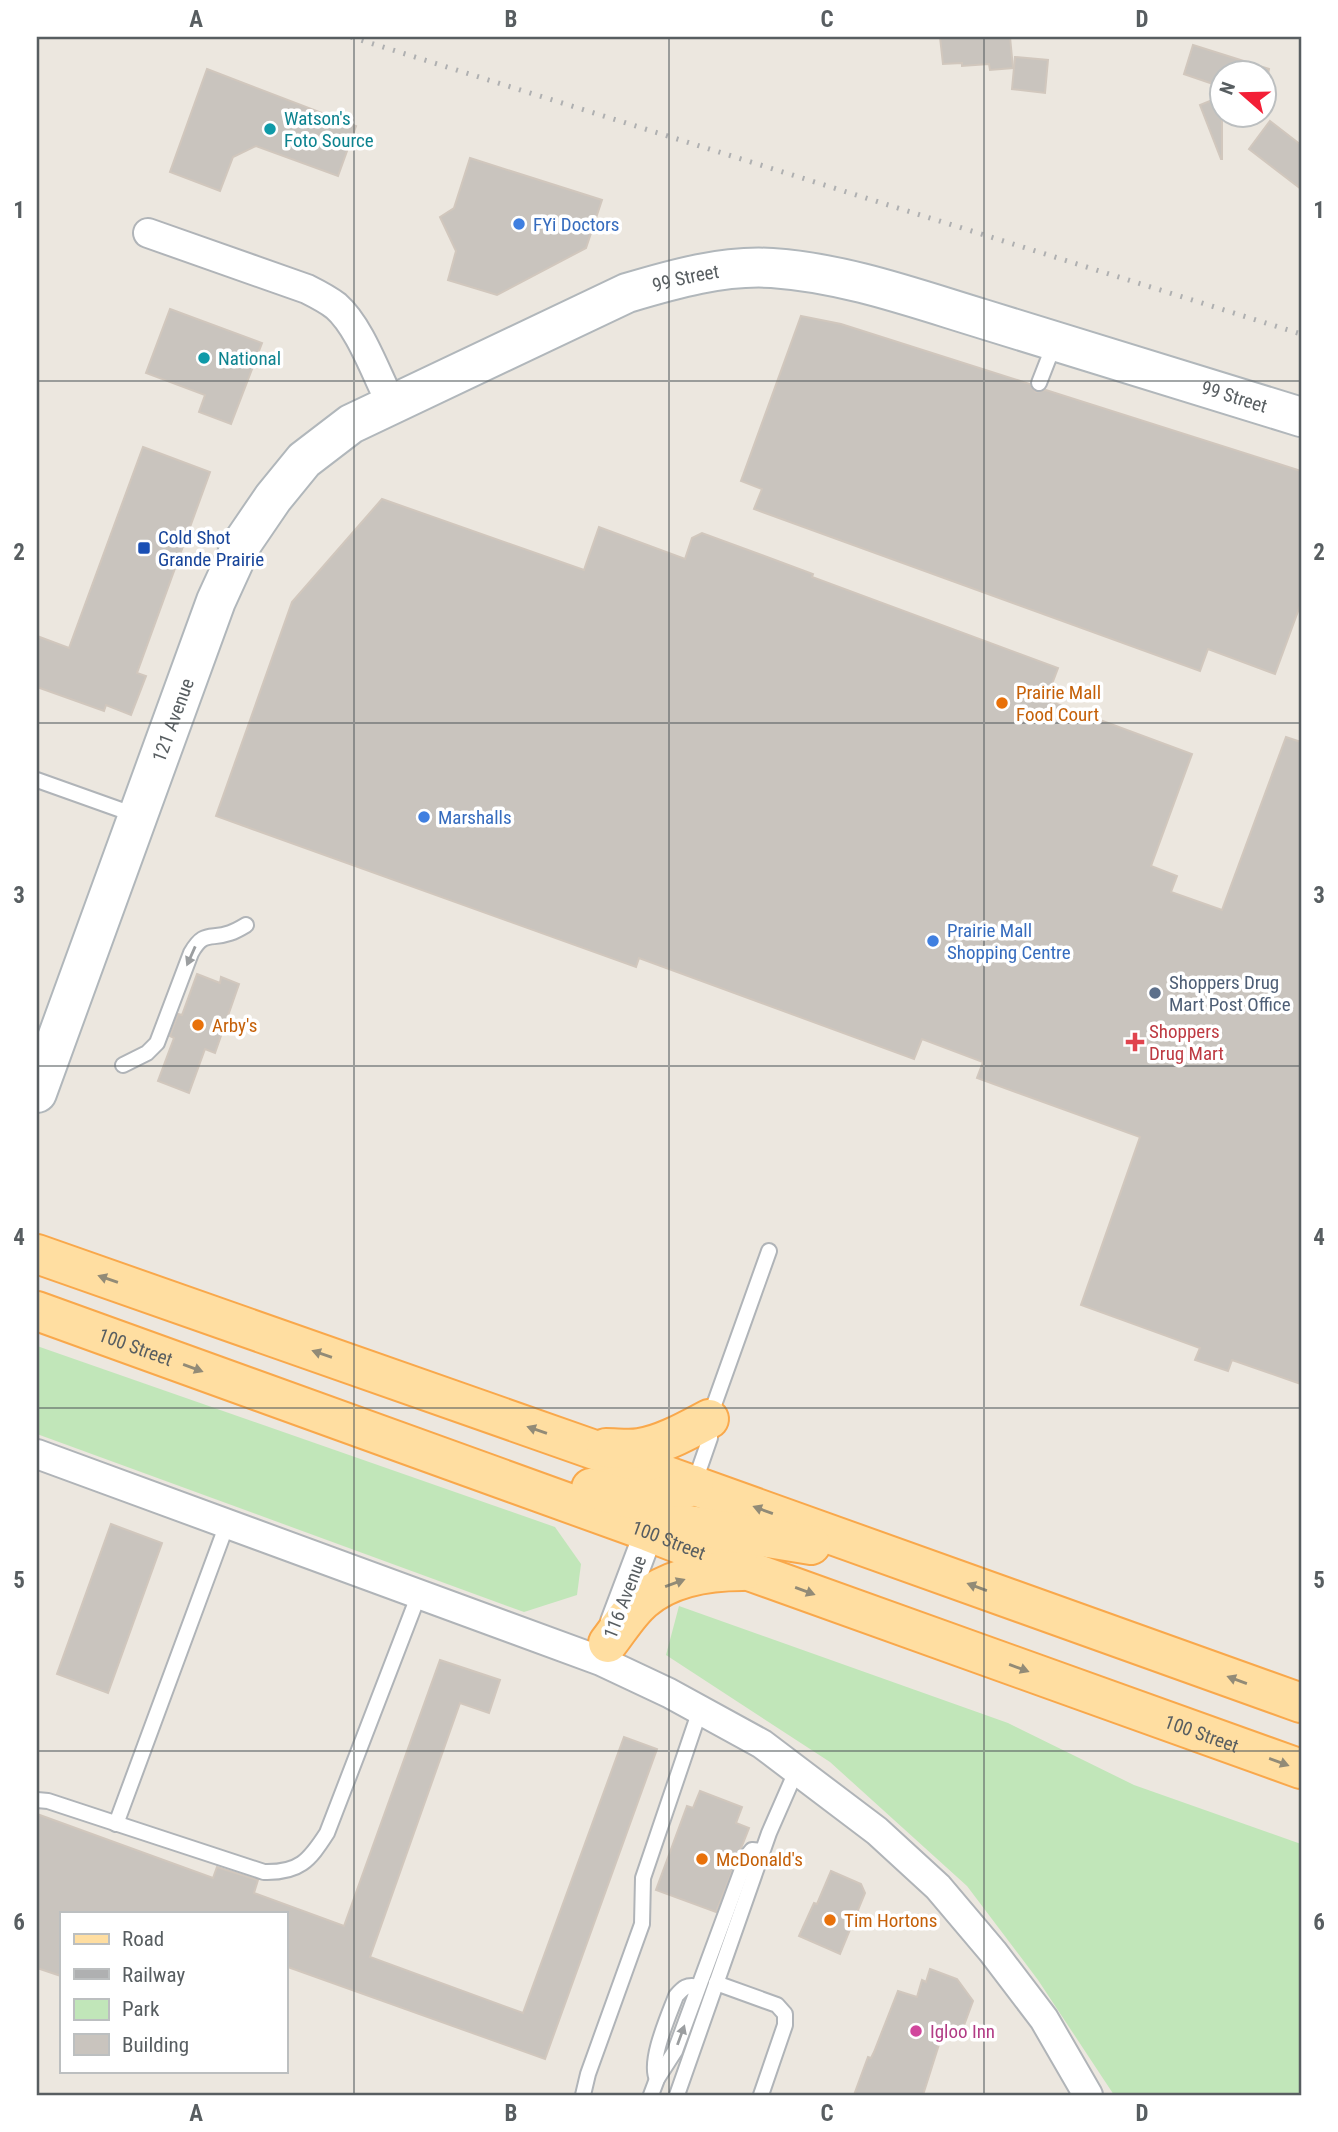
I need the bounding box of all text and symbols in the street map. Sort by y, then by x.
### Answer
text: A [189,6,203,33]
text: B [505,6,517,33]
text: C [820,6,834,33]
text: D [1136,6,1149,33]
north arrow [1208,60,1278,130]
text: N [1215,79,1240,98]
place label: Watson's Foto Source [284,107,374,152]
marker: Watson's Foto Source [262,121,278,137]
text: 1 [13,197,25,224]
text: 1 [1313,197,1325,224]
place label: FYi Doctors [533,213,619,236]
marker: FYi Doctors [511,216,527,232]
street label: 99 Street [650,259,720,297]
place label: National [218,347,281,370]
marker: National [196,350,212,366]
street label: 99 Street [1199,375,1270,417]
place label: Cold Shot Grande Prairie [158,526,264,571]
text: 2 [13,539,25,566]
text: 2 [1313,539,1325,566]
marker: Cold Shot Grande Prairie [136,540,152,556]
street label: 121 Avenue [147,675,198,765]
place label: Prairie Mall Food Court [1016,681,1101,726]
marker: Prairie Mall Food Court [994,695,1010,711]
place label: Marshalls [438,806,512,829]
marker: Marshalls [416,809,432,825]
text: 3 [13,882,25,909]
text: 3 [1313,882,1325,909]
place label: Prairie Mall Shopping Centre [947,919,1071,964]
marker: Prairie Mall Shopping Centre [925,933,941,949]
one-way arrow [185,946,197,966]
place label: Shoppers Drug Mart Post Office [1169,971,1291,1016]
marker: Shoppers Drug Mart Post Office [1147,985,1163,1001]
place label: Arby's [212,1014,257,1037]
marker: Arby's [190,1017,206,1033]
place label: Shoppers Drug Mart [1149,1020,1224,1065]
marker: Shoppers Drug Mart [1127,1034,1143,1050]
text: 4 [13,1224,25,1251]
text: 4 [1313,1224,1325,1251]
one-way arrow [97,1273,118,1284]
street label: 100 Street [96,1323,176,1371]
one-way arrow [312,1348,333,1359]
one-way arrow [182,1362,203,1373]
one-way arrow [526,1424,547,1435]
one-way arrow [752,1504,773,1515]
street label: 100 Street [629,1515,709,1564]
street label: 116 Avenue [599,1552,651,1642]
text: 5 [13,1567,25,1594]
text: 5 [1313,1567,1325,1594]
one-way arrow [665,1577,686,1588]
one-way arrow [966,1581,987,1592]
one-way arrow [794,1586,815,1597]
one-way arrow [1008,1663,1029,1674]
one-way arrow [1226,1674,1247,1685]
street label: 100 Street [1162,1710,1242,1757]
one-way arrow [1269,1756,1290,1767]
place label: McDonald's [716,1848,803,1871]
marker: McDonald's [694,1851,710,1867]
text: 6 [13,1909,25,1936]
place label: Tim Hortons [844,1909,937,1932]
text: 6 [1313,1909,1325,1936]
legend [60,1912,287,2072]
marker: Tim Hortons [822,1912,838,1928]
text: Road [122,1927,164,1951]
text: Railway [122,1963,185,1987]
text: Park [122,1997,160,2021]
place label: Igloo Inn [930,2020,995,2043]
marker: Igloo Inn [908,2023,924,2039]
one-way arrow [676,2024,687,2045]
text: Building [122,2033,189,2057]
text: A [189,2100,203,2127]
text: B [505,2100,517,2127]
text: C [820,2100,834,2127]
text: D [1136,2100,1149,2127]

